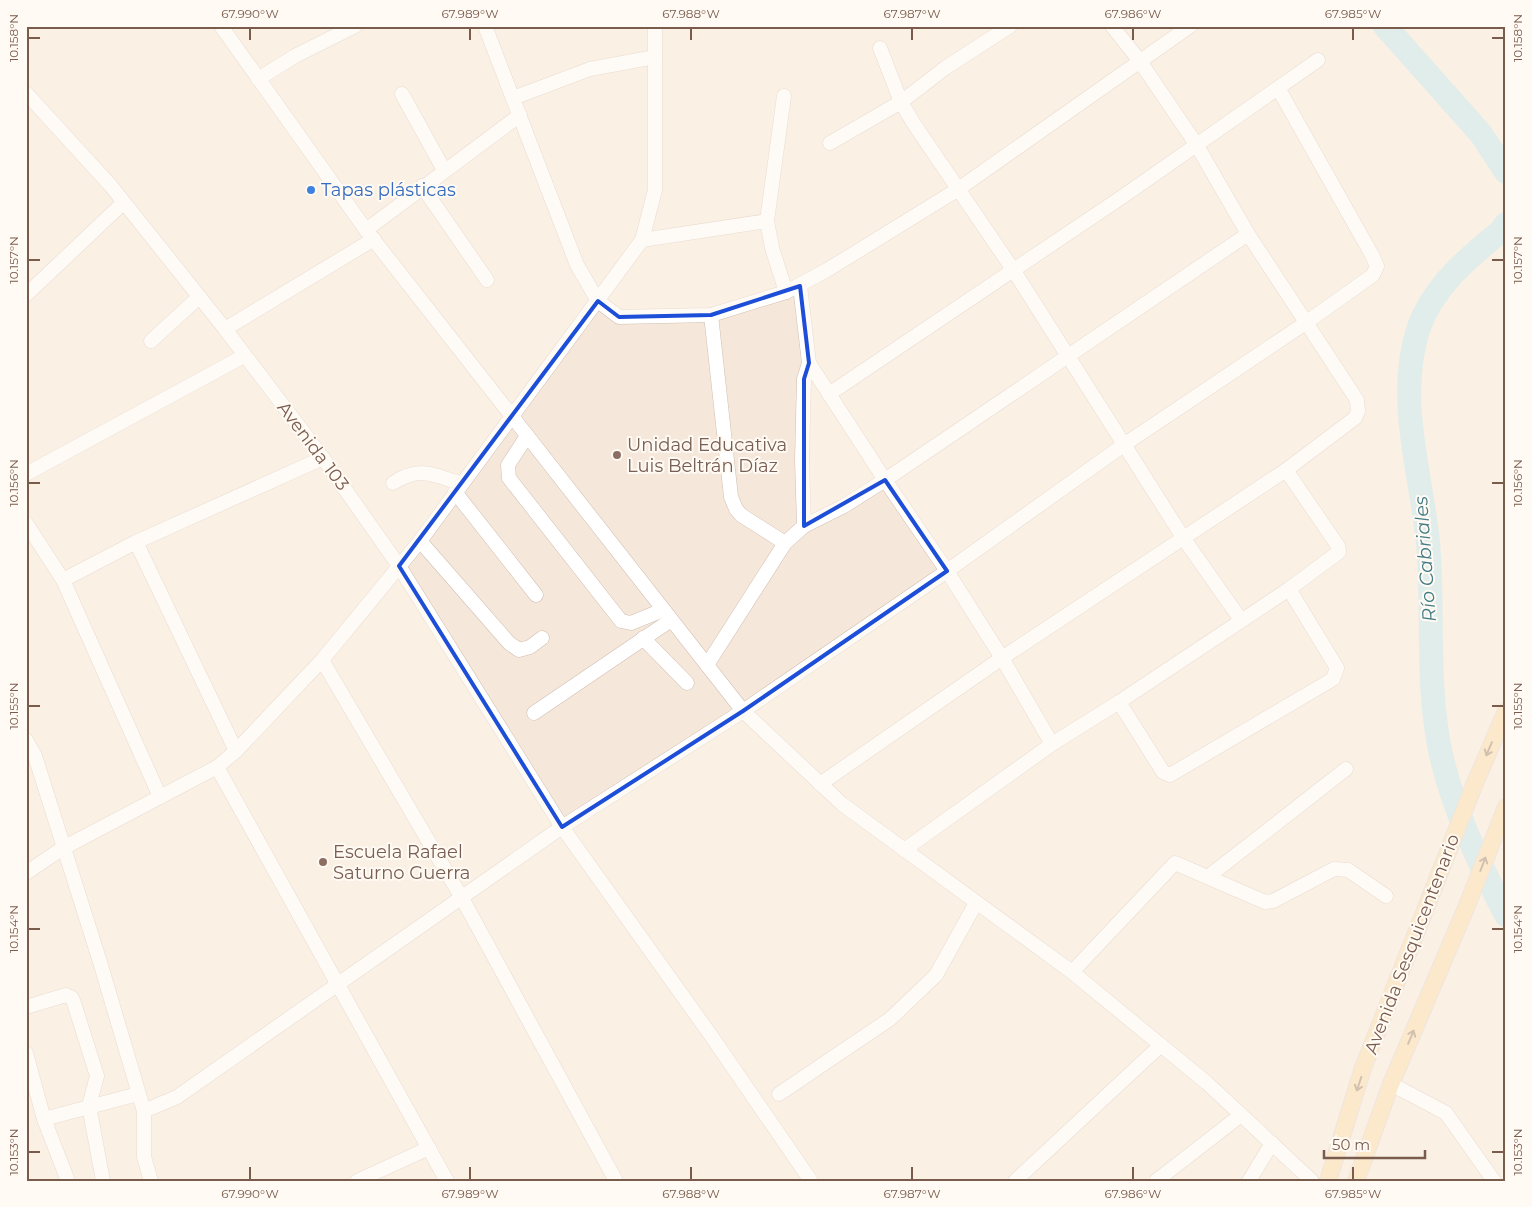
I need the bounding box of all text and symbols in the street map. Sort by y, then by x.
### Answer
text: 67.990°W [221,6,279,21]
text: 67.989°W [441,6,499,21]
text: 67.988°W [662,6,720,21]
text: 67.987°W [884,6,940,21]
text: 67.986°W [1105,6,1161,21]
text: 67.985°W [1325,6,1381,21]
text: 10.158°N [6,14,21,62]
text: 10.158°N [1510,14,1525,62]
place label: Tapas plásticas [321,179,456,201]
marker: Tapas plásticas [305,184,317,196]
text: 10.157°N [6,236,21,284]
text: 10.157°N [1510,236,1525,284]
street label: Avenida 103 [272,397,354,495]
place label: Unidad Educativa Luis Beltrán Díaz [627,434,787,477]
marker: Unidad Educativa Luis Beltrán Díaz [611,449,623,461]
text: 10.156°N [6,459,21,507]
text: 10.156°N [1510,459,1525,507]
water label: Río Cabriales [1409,495,1441,623]
text: 10.155°N [6,682,21,730]
text: 10.155°N [1510,682,1525,730]
one-way arrow [1484,741,1494,756]
street label: Avenida Sesquicentenario [1360,831,1464,1057]
place label: Escuela Rafael Saturno Guerra [333,841,470,884]
marker: Escuela Rafael Saturno Guerra [317,856,329,868]
one-way arrow [1479,857,1488,872]
text: 10.154°N [6,905,21,953]
text: 10.154°N [1510,905,1525,953]
one-way arrow [1406,1030,1416,1045]
one-way arrow [1353,1076,1363,1092]
scale bar [1324,1127,1426,1159]
text: 10.153°N [6,1129,21,1175]
text: 10.153°N [1510,1129,1525,1175]
text: 50 m [1332,1135,1370,1154]
text: 67.990°W [221,1186,279,1201]
text: 67.989°W [441,1186,499,1201]
text: 67.988°W [662,1186,720,1201]
text: 67.987°W [884,1186,940,1201]
text: 67.986°W [1105,1186,1161,1201]
text: 67.985°W [1325,1186,1381,1201]

